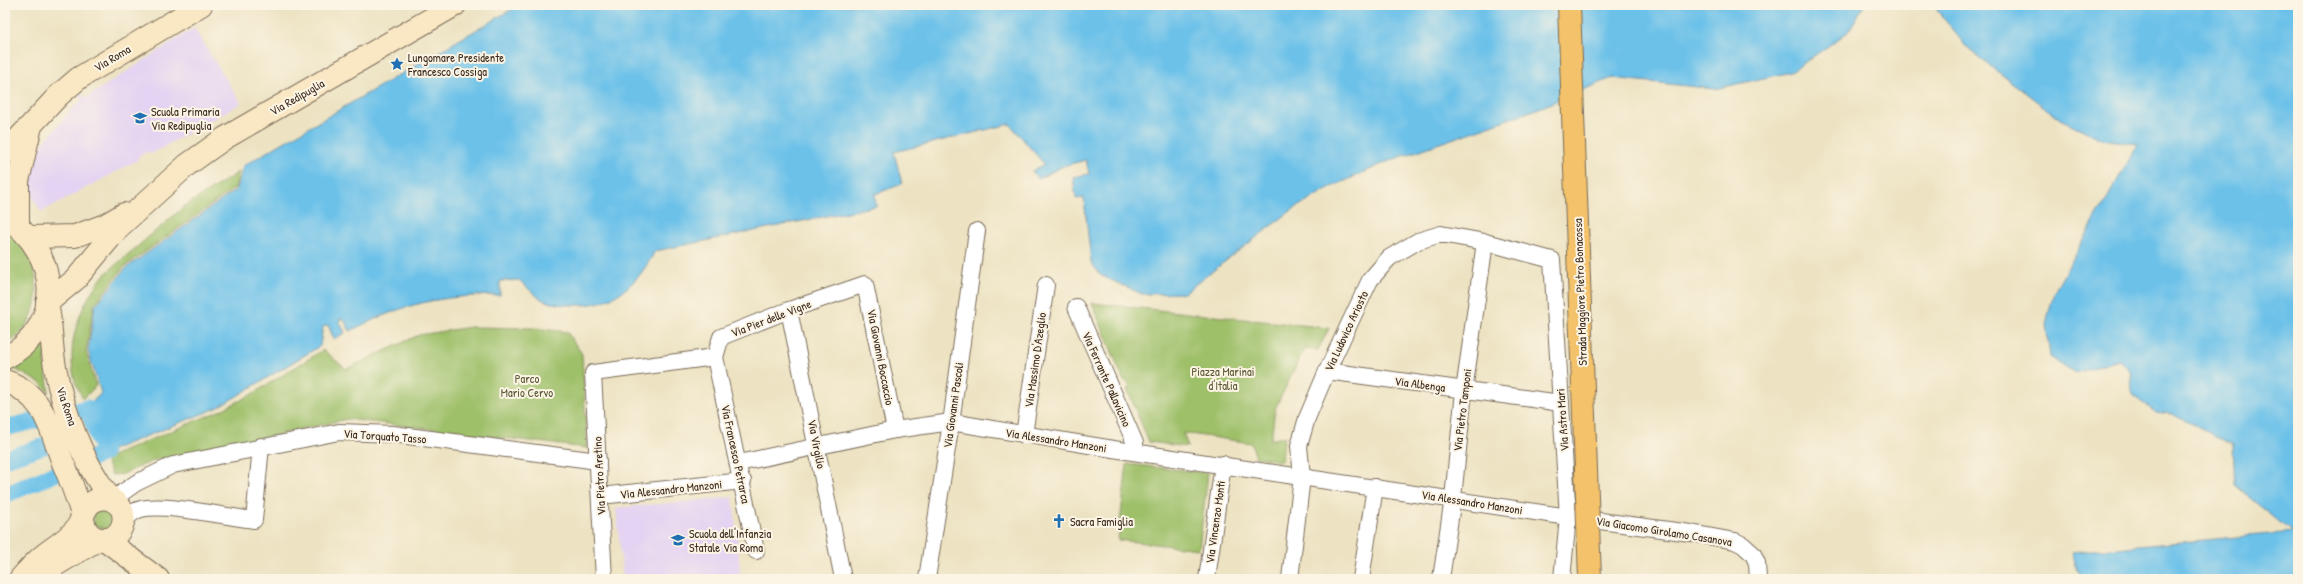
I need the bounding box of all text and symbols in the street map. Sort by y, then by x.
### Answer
street label: Via Roma [90,40,134,76]
place label: Lungomare Presidente Francesco Cossiga [407,49,504,80]
place icon: Lungomare Presidente Francesco Cossiga [389,56,405,72]
street label: Via Redipuglia [267,74,328,119]
place label: Scuola Primaria Via Redipuglia [151,103,220,134]
school or university icon: Scuola Primaria Via Redipuglia [132,110,148,126]
street label: Strada Maggiore Pietro Bonacossa [1569,218,1591,366]
street label: Via Ludovico Ariosto [1320,288,1372,374]
street label: Via Pier delle Vigne [728,295,814,341]
street label: Via Giovanni Boccaccio [863,307,899,407]
street label: Via Massimo D'Azeglio [1020,311,1050,409]
street label: Via Ferrante Pallavicino [1078,329,1136,429]
street label: Via Giovanni Pascoli [939,361,967,449]
park label: Piazza Marinai d'Italia [1192,363,1254,394]
street label: Via Pietro Tamponi [1449,368,1475,452]
park label: Parco Mario Cervo [501,370,553,401]
street label: Via Albenga [1393,372,1447,396]
street label: Via Roma [52,384,82,428]
street label: Via Astro Mari [1551,388,1573,452]
street label: Via Francesco Petrarca [717,403,755,505]
street label: Via Virgilio [804,418,830,470]
street label: Via Alessandro Manzoni [1004,424,1108,456]
street label: Via Torquato Tasso [343,425,427,447]
street label: Via Pietro Aretino [588,436,610,516]
street label: Via Alessandro Manzoni [619,475,723,503]
street label: Via Vincenzo Monti [1201,479,1229,565]
street label: Via Alessandro Manzoni [1420,486,1524,518]
street label: Via Giacomo Girolamo Casanova [1595,512,1733,550]
church icon: Sacra Famiglia [1051,513,1067,529]
place label: Sacra Famiglia [1070,513,1133,530]
place label: Scuola dell'Infanzia Statale Via Roma [689,525,772,556]
school or university icon: Scuola dell'Infanzia Statale Via Roma [670,532,686,548]

